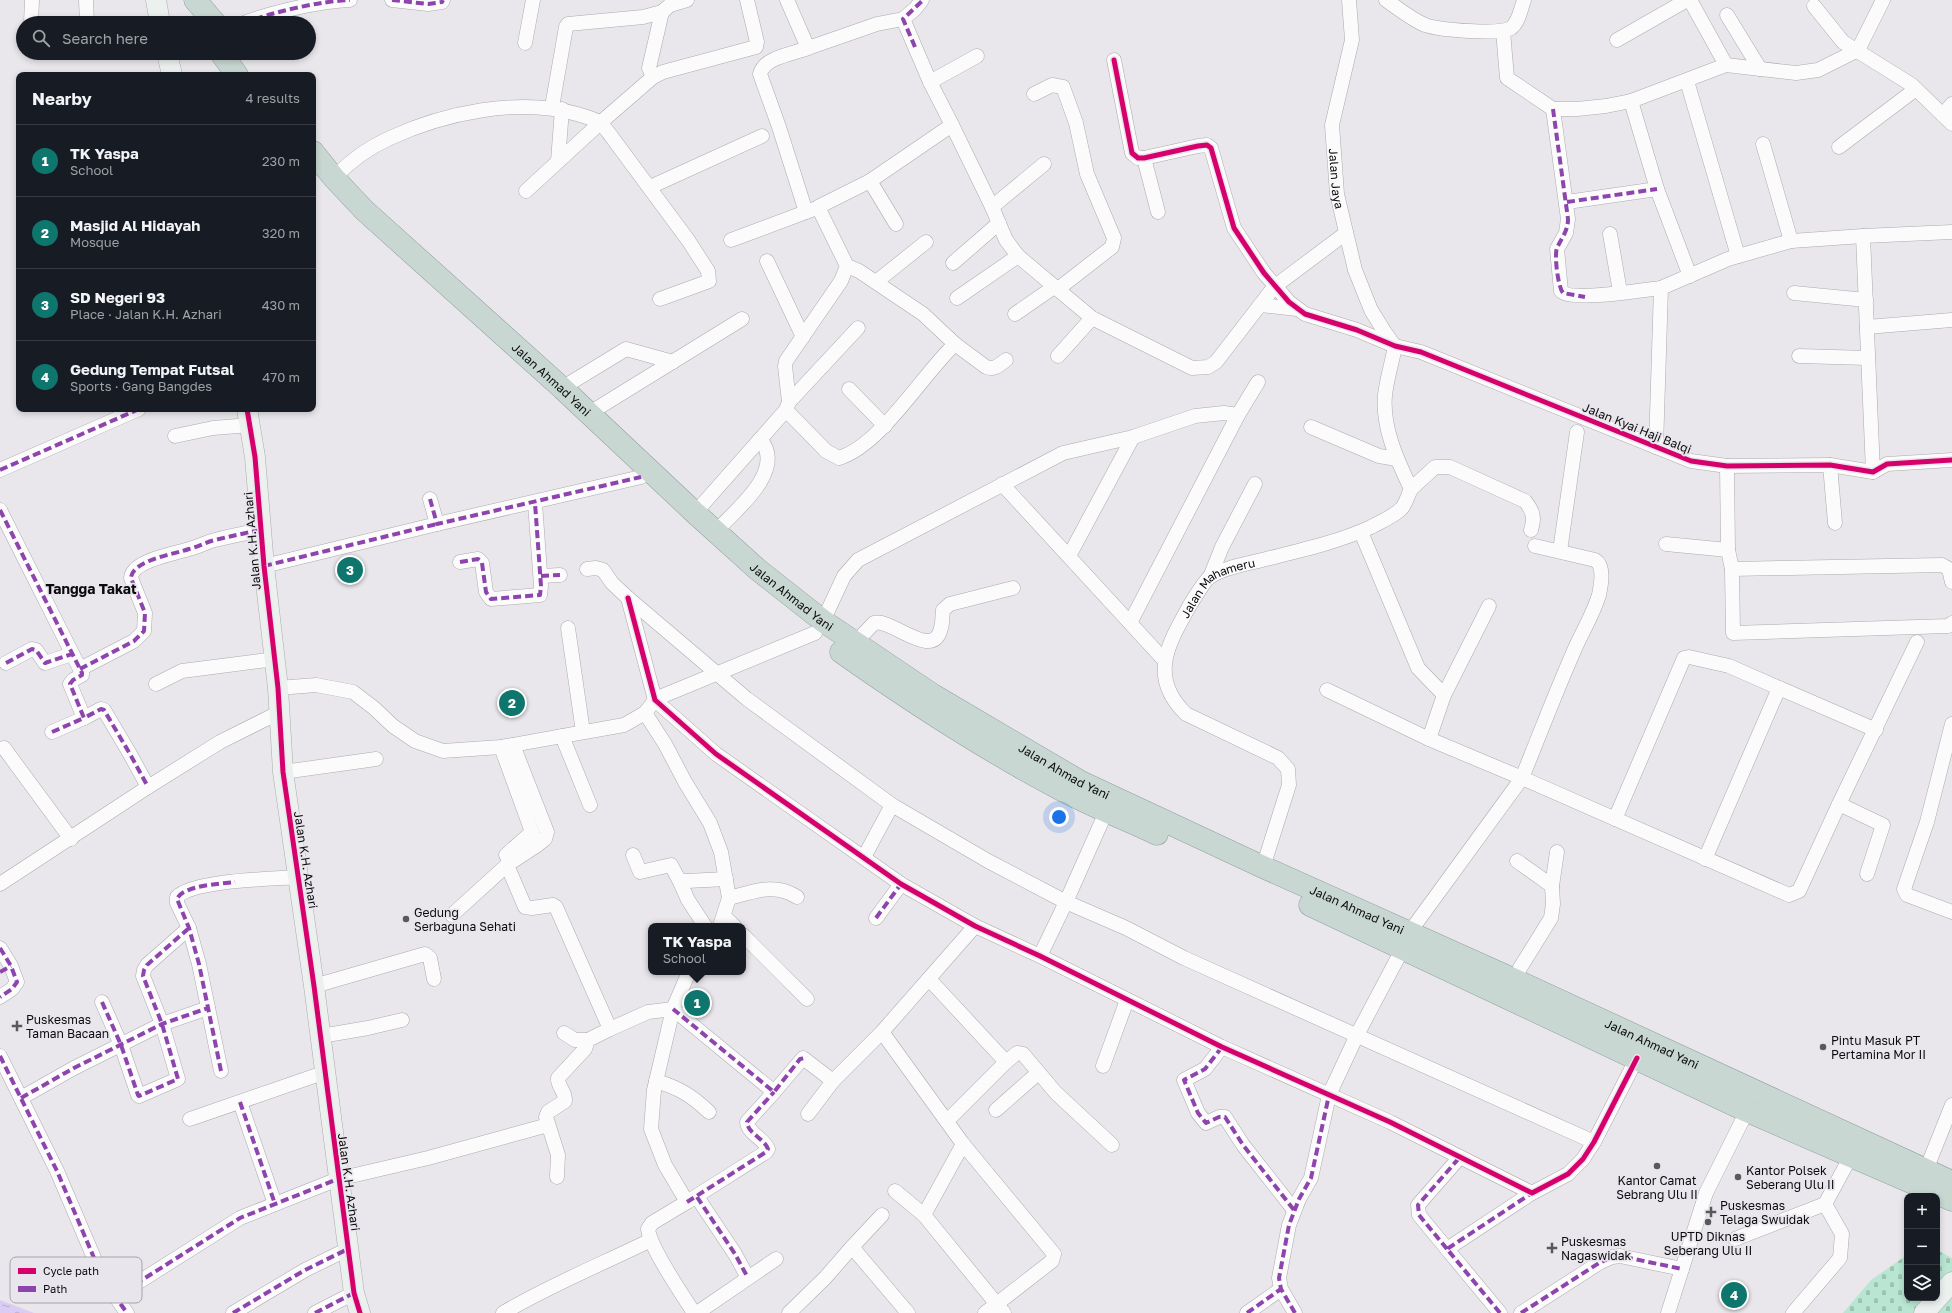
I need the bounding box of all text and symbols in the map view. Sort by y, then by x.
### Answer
search box [16,16,316,60]
icon: search [30,27,52,49]
text: Search here [62,29,148,47]
text: Nearby [32,88,92,109]
text: 4 results [246,90,300,106]
text: TK Yaspa [70,144,139,162]
street label: Jalan Jaya [1326,148,1348,210]
text: 1 [42,153,48,169]
text: 230 m [262,153,300,169]
text: School [70,162,113,178]
text: Masjid Al Hidayah [70,216,200,234]
text: 2 [41,225,49,241]
text: 320 m [262,225,300,241]
text: Mosque [70,234,119,250]
text: SD Negeri 93 [70,288,165,306]
text: 3 [41,297,49,313]
text: 430 m [262,297,300,313]
text: Place · Jalan K.H. Azhari [70,306,222,322]
street label: Jalan Ahmad Yani [509,339,594,419]
text: Gedung Tempat Futsal [70,360,234,378]
text: 4 [41,369,49,385]
text: 470 m [262,369,300,385]
text: Sports · Gang Bangdes [70,378,212,394]
street label: Jalan Kyai Haji Balqi [1580,399,1694,457]
street label: Jalan K.H. Azhari [240,491,264,591]
street label: Jalan Mahameru [1177,554,1256,620]
pin: 3 [337,555,363,585]
street label: Jalan Ahmad Yani [747,559,837,634]
district label: Tangga Takat [45,580,137,597]
pin: 2 [499,688,525,718]
street label: Jalan Ahmad Yani [1016,740,1112,802]
your location [1049,807,1069,827]
street label: Jalan K.H. Azhari [291,810,321,910]
street label: Jalan Ahmad Yani [1308,882,1407,937]
place label: Gedung Serbaguna Sehati [414,905,516,934]
marker: Gedung Serbaguna Sehati [401,914,411,924]
popup [648,923,746,975]
text: TK Yaspa [663,932,731,950]
text: School [663,950,706,966]
pin: 1 [684,988,710,1018]
place label: Puskesmas Taman Bacaan [26,1012,109,1041]
street label: Jalan Ahmad Yani [1603,1015,1702,1072]
marker: Puskesmas Taman Bacaan [11,1020,23,1032]
place label: Pintu Masuk PT Pertamina Mor II [1831,1033,1926,1062]
marker: Pintu Masuk PT Pertamina Mor II [1818,1042,1828,1052]
street label: Jalan K.H. Azhari [335,1132,363,1232]
marker: Kantor Camat Sebrang Ulu II [1652,1161,1662,1171]
place label: Kantor Polsek Seberang Ulu II [1746,1163,1834,1192]
marker: Kantor Polsek Seberang Ulu II [1733,1172,1743,1182]
place label: Kantor Camat Sebrang Ulu II [1616,1173,1698,1202]
map controls [1904,1193,1940,1301]
button: + [1904,1193,1940,1229]
place label: Puskesmas Telaga Swuidak [1720,1198,1810,1227]
marker: Puskesmas Telaga Swuidak [1705,1206,1717,1218]
marker: UPTD Diknas Seberang Ulu II [1703,1217,1713,1227]
place label: UPTD Diknas Seberang Ulu II [1664,1229,1752,1258]
button: − [1904,1229,1940,1265]
place label: Puskesmas Nagaswidak [1561,1234,1632,1263]
marker: Puskesmas Nagaswidak [1546,1242,1558,1254]
legend [10,1257,142,1303]
text: Cycle path [43,1264,99,1277]
button: layers [1904,1265,1940,1301]
pin: 4 [1721,1280,1747,1310]
text: Path [43,1282,67,1295]

